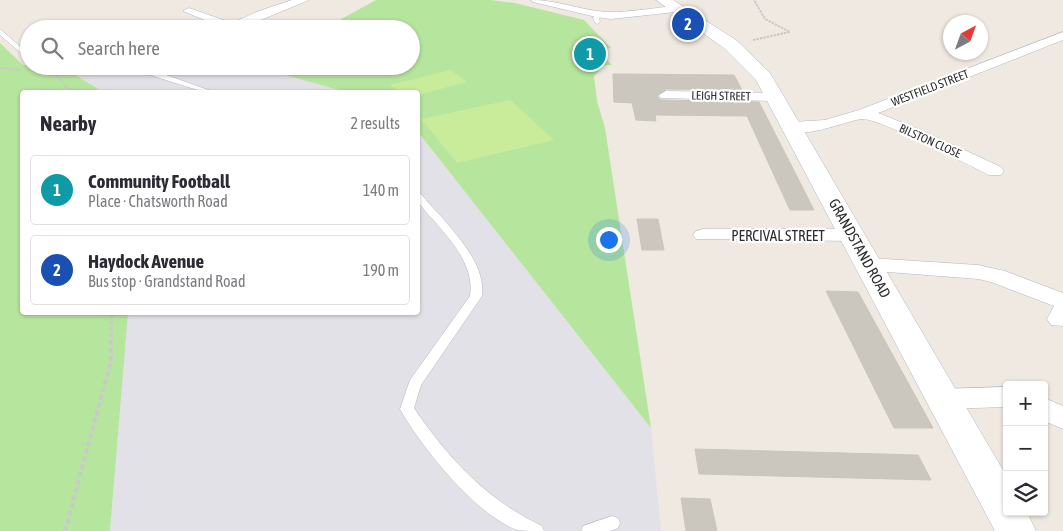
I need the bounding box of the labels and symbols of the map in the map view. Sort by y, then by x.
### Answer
pin: 2 [672,5,704,43]
north arrow [943,15,988,60]
pin: 1 [574,35,606,73]
street label: WESTFIELD STREET [889,67,971,109]
street label: LEIGH STREET [691,88,752,104]
street label: BILSTON CLOSE [897,121,963,161]
street label: GRANDSTAND ROAD [826,195,894,301]
your location [596,227,622,253]
street label: PERCIVAL STREET [731,227,825,244]

